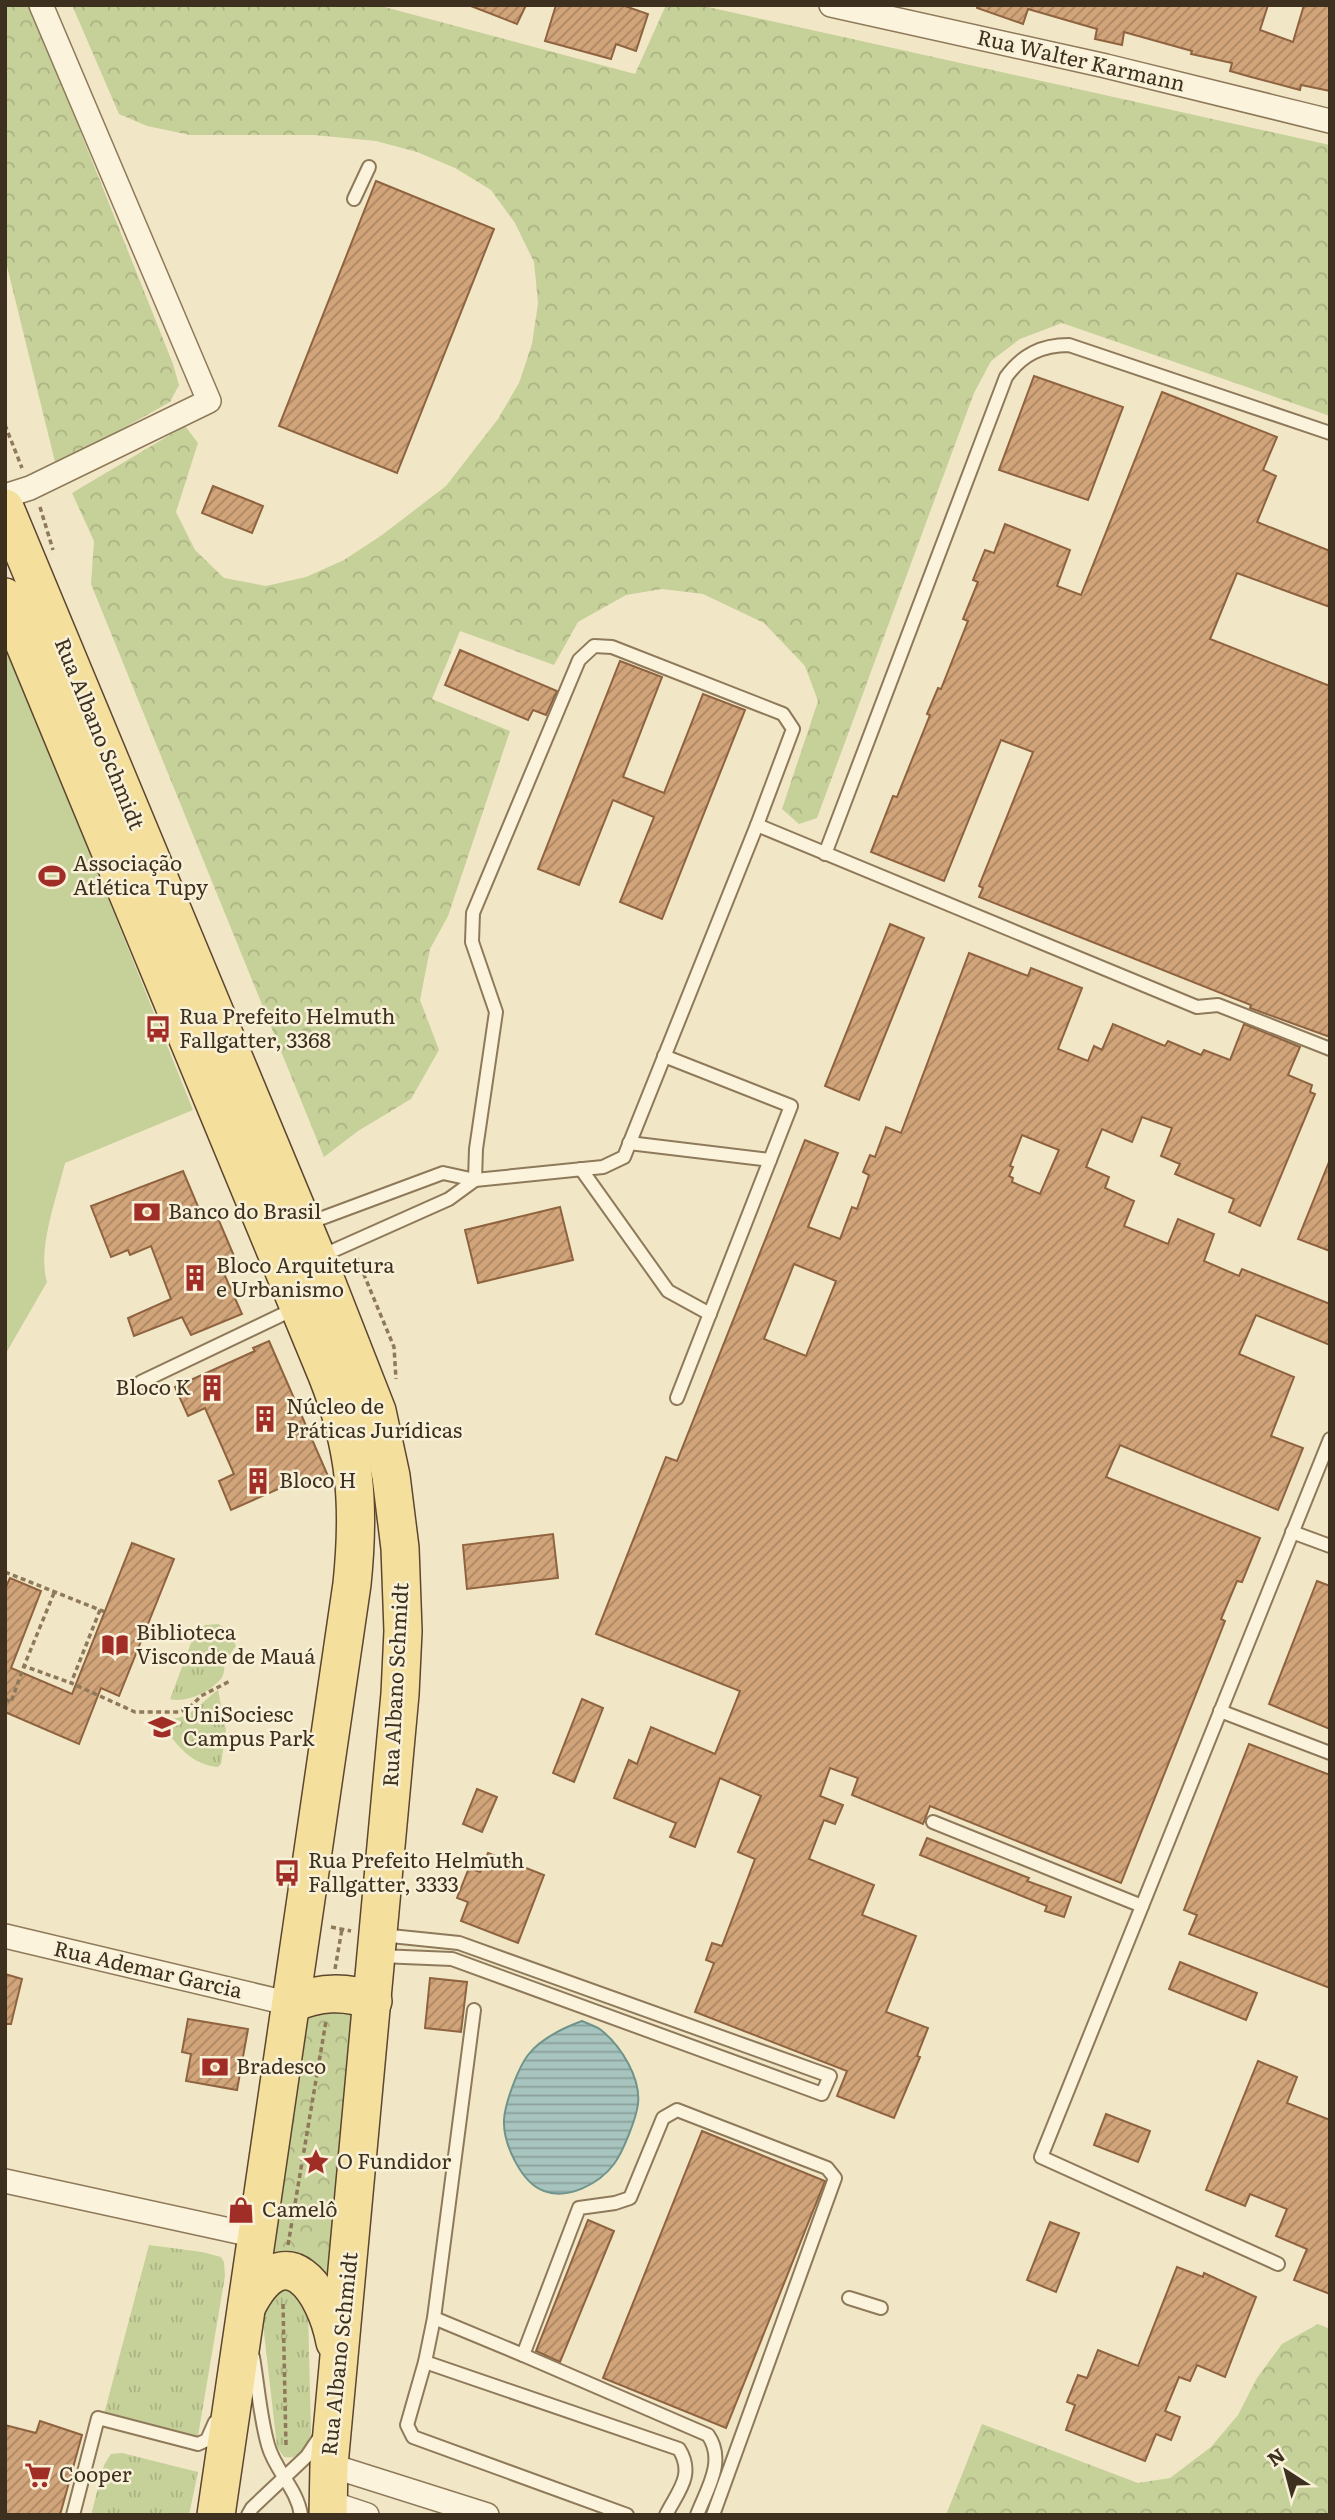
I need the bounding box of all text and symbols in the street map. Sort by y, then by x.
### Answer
street label: Rua Walter Karmann [974,20,1189,98]
street label: Rua Albano Schmidt [49,632,154,834]
place label: Associação Atlética Tupy [73,846,209,901]
sports icon: Associação Atlética Tupy [37,861,67,891]
place label: Rua Prefeito Helmuth Fallgatter, 3368 [179,999,395,1054]
bus stop icon: Rua Prefeito Helmuth Fallgatter, 3368 [143,1014,173,1044]
place label: Banco do Brasil [168,1194,321,1225]
bank icon: Banco do Brasil [132,1197,162,1227]
place label: Bloco Arquitetura e Urbanismo [216,1248,395,1303]
building icon: Bloco Arquitetura e Urbanismo [180,1263,210,1293]
place label: Bloco K [115,1370,191,1401]
building icon: Bloco K [197,1373,227,1403]
place label: Núcleo de Práticas Jurídicas [286,1389,462,1444]
building icon: Núcleo de Práticas Jurídicas [250,1404,280,1434]
place label: Bloco H [279,1463,357,1494]
building icon: Bloco H [243,1466,273,1496]
street label: Rua Albano Schmidt [373,1581,414,1788]
place label: Biblioteca Visconde de Mauá [136,1615,316,1670]
library icon: Biblioteca Visconde de Mauá [100,1630,130,1660]
place label: UniSociesc Campus Park [183,1697,315,1752]
school or university icon: UniSociesc Campus Park [147,1712,177,1742]
place label: Rua Prefeito Helmuth Fallgatter, 3333 [308,1843,524,1898]
bus stop icon: Rua Prefeito Helmuth Fallgatter, 3333 [272,1858,302,1888]
street label: Rua Ademar Garcia [51,1931,247,2005]
place label: Bradesco [236,2049,326,2080]
bank icon: Bradesco [200,2052,230,2082]
place label: O Fundidor [337,2144,451,2175]
place icon: O Fundidor [301,2147,331,2177]
place label: Camelô [262,2192,338,2223]
shop icon: Camelô [226,2195,256,2225]
street label: Rua Albano Schmidt [311,2250,364,2457]
north arrow [1251,2436,1321,2506]
text: N [1261,2440,1290,2472]
place label: Cooper [59,2457,132,2488]
supermarket icon: Cooper [23,2460,53,2490]

